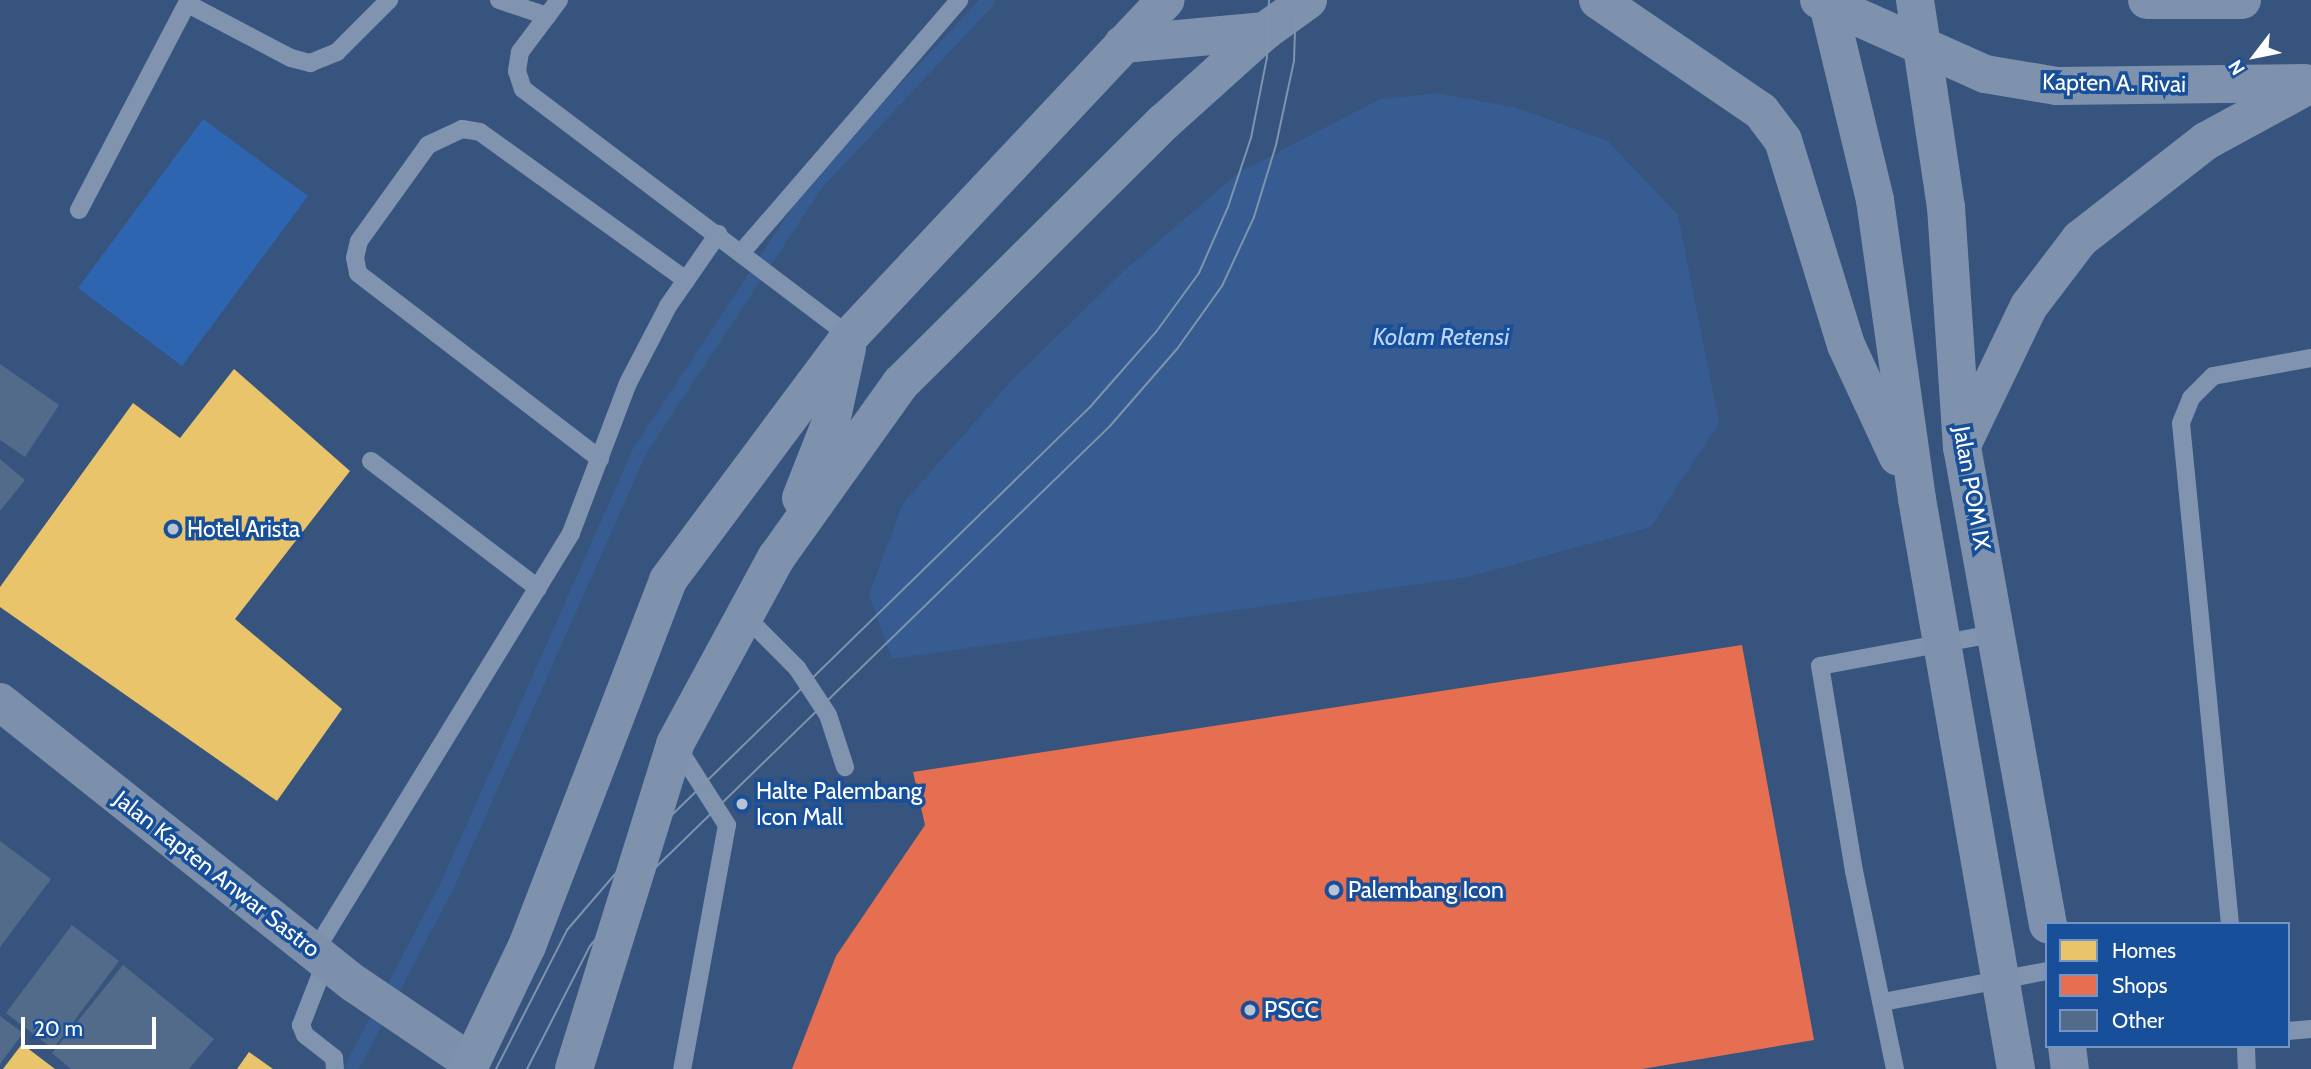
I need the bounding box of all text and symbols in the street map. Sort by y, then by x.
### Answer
north arrow [2220,21,2290,91]
text: N [2223,56,2250,79]
street label: Kapten A. Rivai [2042,68,2186,98]
water label: Kolam Retensi [1373,323,1509,351]
street label: Jalan POM IX [1948,424,1996,552]
place label: Hotel Arista [187,515,300,543]
marker: Hotel Arista [165,521,181,537]
place label: Halte Palembang Icon Mall [756,777,922,831]
street label: Jalan Kapten Anwar Sastro [109,785,325,963]
marker: Halte Palembang Icon Mall [734,796,750,812]
place label: Palembang Icon [1348,876,1504,904]
marker: Palembang Icon [1326,882,1342,898]
legend [2045,922,2290,1048]
text: Homes [2112,938,2176,963]
text: Shops [2112,973,2167,998]
place label: PSCC [1264,996,1319,1024]
scale bar [24,1002,159,1046]
marker: PSCC [1242,1002,1258,1018]
text: Other [2112,1008,2164,1033]
text: 20 m [34,1016,83,1041]

